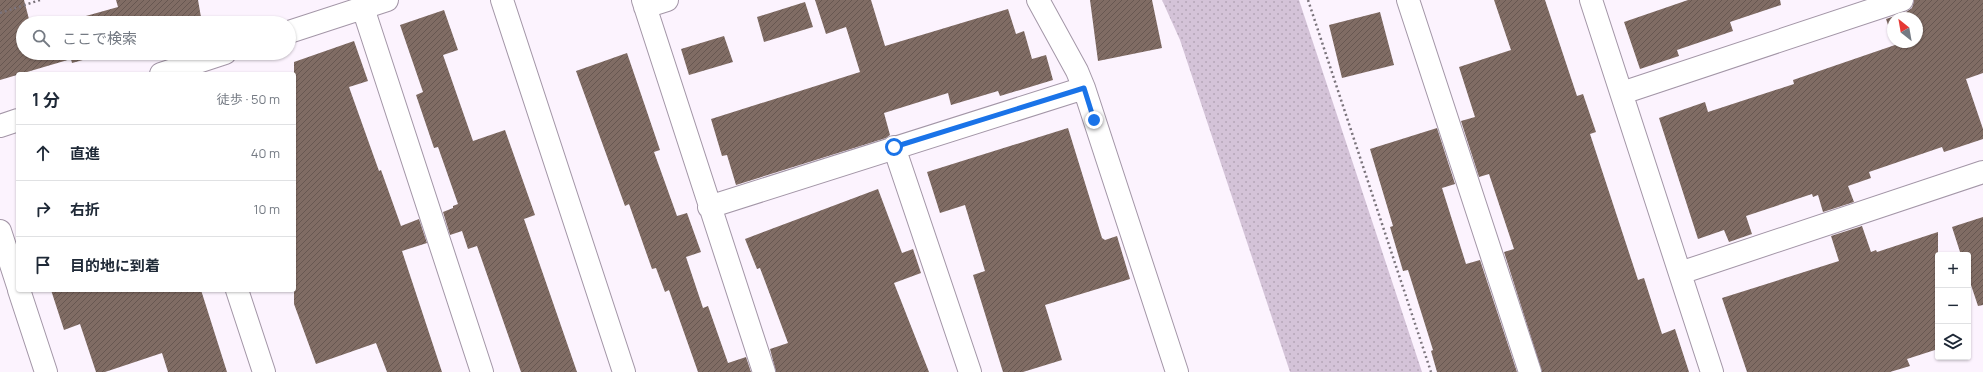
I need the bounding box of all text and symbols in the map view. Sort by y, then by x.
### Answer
north arrow [1887,12,1923,48]
search box [16,16,296,60]
icon: search [30,27,52,49]
text: ここで検索 [62,28,137,49]
text: 1 分 [32,88,60,111]
text: 徒歩 · 50 m [217,90,280,108]
route end [1085,111,1103,129]
route start [885,138,903,156]
icon: ahead [32,142,54,164]
text: 直進 [70,143,100,164]
text: 40 m [251,144,280,162]
icon: right [32,198,54,220]
text: 右折 [70,199,100,220]
text: 10 m [253,200,280,218]
map controls [1935,252,1971,360]
button: + [1935,252,1971,288]
icon: arrive [32,254,54,276]
text: 目的地に到着 [70,255,160,276]
button: − [1935,288,1971,324]
button: layers [1935,324,1971,360]

